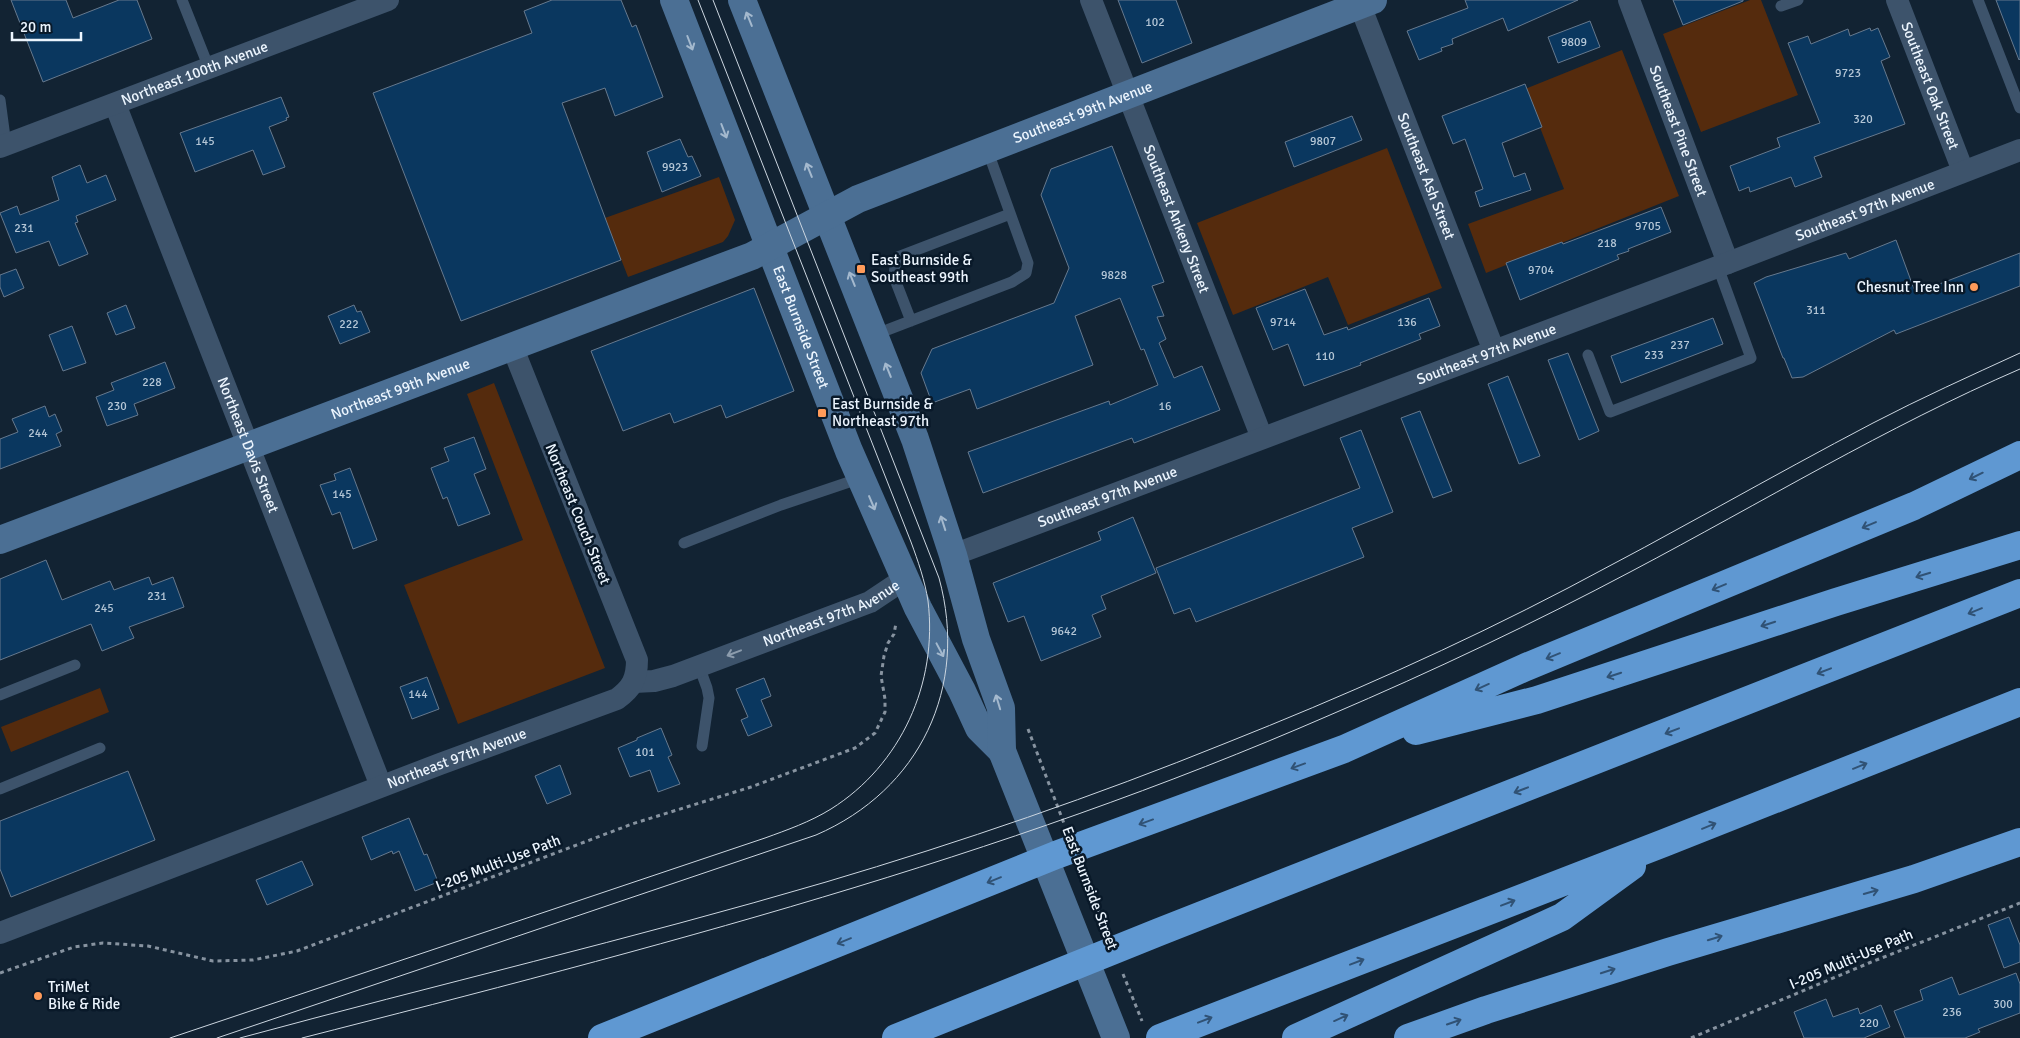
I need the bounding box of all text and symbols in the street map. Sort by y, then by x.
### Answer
scale bar [12,10,81,42]
one-way arrow [744,11,753,27]
house number: 102 [1145,15,1165,30]
text: 20 m [20,18,51,36]
street label: Southeast Oak Street [1897,19,1963,152]
one-way arrow [686,34,695,50]
house number: 9809 [1561,35,1587,50]
street label: Northeast 100th Avenue [119,37,270,109]
street label: Southeast Pine Street [1645,63,1711,199]
house number: 9723 [1835,66,1861,81]
street label: Southeast 99th Avenue [1010,77,1155,147]
street label: Southeast Ash Street [1394,110,1459,242]
house number: 320 [1853,112,1873,127]
one-way arrow [721,123,730,138]
house number: 145 [195,134,215,149]
house number: 9807 [1310,134,1336,149]
street label: Southeast Ankeny Street [1139,142,1213,296]
house number: 9923 [662,160,688,175]
one-way arrow [804,163,813,178]
street label: Southeast 97th Avenue [1793,175,1937,245]
house number: 9705 [1635,219,1661,234]
house number: 231 [14,221,34,236]
house number: 218 [1597,236,1617,251]
place label: East Burnside & Southeast 99th [871,251,972,286]
street label: East Burnside Street [769,263,833,391]
marker: East Burnside & Southeast 99th [855,263,867,275]
house number: 9704 [1528,263,1554,278]
house number: 9828 [1101,268,1127,283]
one-way arrow [846,272,856,287]
place label: Chesnut Tree Inn [1857,278,1964,296]
marker: Chesnut Tree Inn [1968,281,1980,293]
house number: 311 [1806,303,1826,318]
house number: 9714 [1270,315,1296,330]
house number: 136 [1397,315,1417,330]
house number: 222 [339,317,359,332]
street label: Southeast 97th Avenue [1414,320,1559,389]
house number: 237 [1670,338,1690,353]
house number: 233 [1644,348,1664,363]
house number: 110 [1315,349,1335,364]
street label: Northeast 99th Avenue [328,354,473,423]
one-way arrow [883,362,892,378]
house number: 228 [142,375,162,390]
street label: Northeast Davis Street [213,375,283,515]
place label: East Burnside & Northeast 97th [832,395,933,430]
house number: 230 [107,399,127,414]
house number: 16 [1159,399,1171,414]
marker: East Burnside & Northeast 97th [816,407,828,419]
house number: 244 [28,426,48,441]
street label: Northeast Couch Street [542,441,614,587]
street label: Southeast 97th Avenue [1035,462,1180,531]
one-way arrow [1969,472,1984,481]
house number: 145 [332,487,352,502]
one-way arrow [868,495,878,510]
one-way arrow [937,515,947,531]
one-way arrow [1862,520,1877,530]
one-way arrow [1916,571,1932,580]
street label: Northeast 97th Avenue [760,576,903,650]
one-way arrow [1712,584,1727,593]
house number: 231 [147,589,167,604]
house number: 245 [94,601,114,616]
one-way arrow [1968,607,1983,617]
one-way arrow [1761,620,1777,629]
house number: 9642 [1051,624,1077,639]
one-way arrow [935,642,945,657]
one-way arrow [726,650,741,659]
one-way arrow [1546,652,1561,661]
one-way arrow [1817,667,1832,677]
one-way arrow [1606,670,1622,680]
one-way arrow [1474,682,1489,692]
house number: 144 [408,687,428,702]
one-way arrow [993,695,1003,711]
street label: Northeast 97th Avenue [384,724,529,793]
one-way arrow [1665,727,1681,736]
house number: 101 [635,745,655,760]
one-way arrow [1852,761,1867,770]
one-way arrow [1291,762,1307,771]
one-way arrow [1514,786,1529,795]
one-way arrow [1139,818,1154,827]
one-way arrow [1701,820,1716,830]
street label: East Burnside Street [1058,824,1122,952]
street label: I-205 Multi-Use Path [433,831,563,895]
one-way arrow [987,876,1002,886]
one-way arrow [1862,887,1878,896]
one-way arrow [1500,898,1516,907]
street label: I-205 Multi-Use Path [1787,925,1915,993]
one-way arrow [1707,932,1723,942]
one-way arrow [836,937,852,946]
one-way arrow [1349,957,1364,966]
one-way arrow [1600,966,1616,975]
place label: TriMet Bike & Ride [48,978,120,1013]
marker: TriMet Bike & Ride [32,990,44,1002]
house number: 300 [1993,997,2013,1012]
house number: 236 [1942,1005,1962,1020]
one-way arrow [1333,1012,1348,1022]
one-way arrow [1197,1015,1212,1025]
house number: 220 [1859,1016,1879,1031]
one-way arrow [1446,1017,1461,1026]

